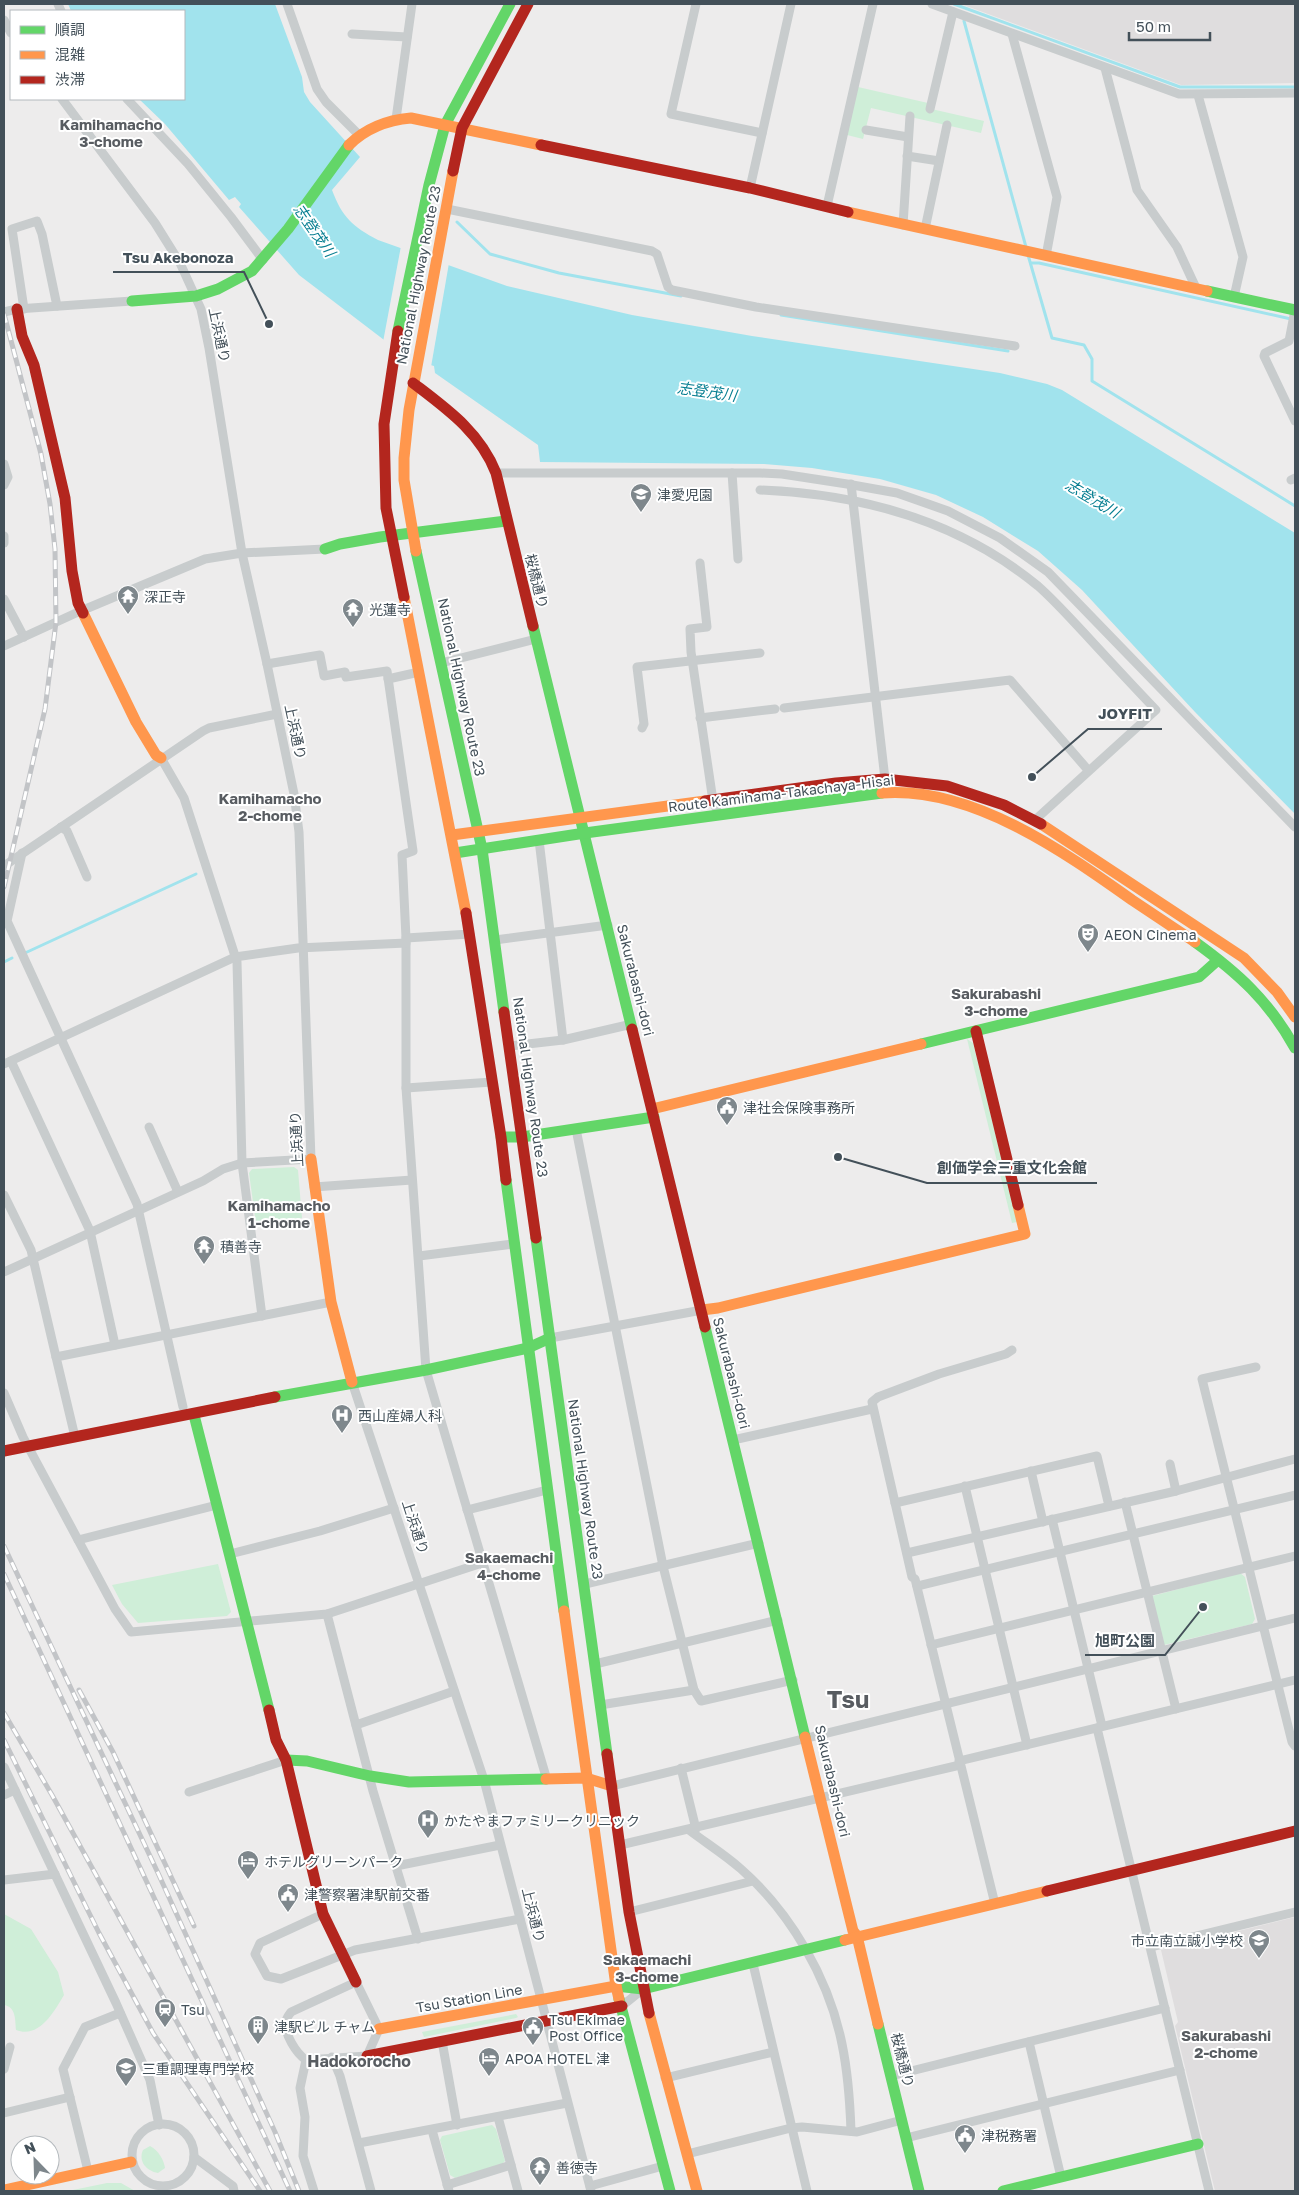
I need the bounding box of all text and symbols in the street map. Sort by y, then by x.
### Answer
legend [10,10,185,100]
scale bar [1129,10,1210,42]
text: 50 m [1136,17,1171,35]
text: 順調 [55,20,85,38]
text: 混雑 [55,45,85,63]
text: 渋滞 [55,70,85,88]
district label: Kamihamacho 3-chome [60,115,162,150]
street label: National Highway Route 23 [392,184,444,366]
water label: 志登茂川 [290,200,341,261]
callout: Tsu Akebonoza [113,242,244,272]
text: Tsu Akebonoza [123,248,234,266]
street label: 上浜通り [206,306,234,364]
water label: 志登茂川 [676,378,740,404]
water label: 志登茂川 [1063,475,1125,522]
school or university icon: 津愛児園 [629,482,653,513]
place label: 津愛児園 [657,486,713,503]
street label: 桜橋通り [522,552,552,610]
temple icon: 深正寺 [116,584,140,615]
place label: 深正寺 [144,588,186,605]
street label: National Highway Route 23 [435,596,489,778]
temple icon: 光蓮寺 [341,597,365,628]
place label: 光蓮寺 [369,601,411,618]
callout: JOYFIT [1088,699,1162,729]
street label: 上浜通り [282,703,310,761]
text: JOYFIT [1098,704,1152,722]
street label: Route Kamihama-Takachaya-Hisai [667,771,895,815]
district label: Kamihamacho 2-chome [219,789,321,824]
street label: Sakurabashi-dori [614,922,658,1038]
theatre icon: AEON Cinema [1076,922,1100,953]
place label: AEON Cinema [1104,926,1197,943]
district label: Sakurabashi 3-chome [951,984,1041,1019]
street label: National Highway Route 23 [510,996,552,1178]
public building icon: 津社会保険事務所 [715,1095,739,1126]
place label: 津社会保険事務所 [743,1099,855,1116]
street label: 上浜通り [286,1111,306,1167]
callout: 創価学会三重文化会館 [927,1153,1097,1183]
text: 創価学会三重文化会館 [937,1158,1087,1176]
district label: Kamihamacho 1-chome [228,1196,330,1231]
temple icon: 積善寺 [192,1234,216,1265]
place label: 積善寺 [220,1238,262,1255]
street label: Sakurabashi-dori [710,1315,754,1431]
street label: National Highway Route 23 [565,1398,607,1580]
hospital icon: 西山産婦人科 [330,1403,354,1434]
place label: 西山産婦人科 [358,1407,442,1424]
street label: 上浜通り [399,1498,433,1556]
district label: Sakaemachi 4-chome [465,1548,553,1583]
callout: 旭町公園 [1085,1625,1165,1655]
text: 旭町公園 [1095,1631,1155,1649]
district label: Tsu [827,1684,869,1713]
street label: Sakurabashi-dori [812,1723,854,1839]
hospital icon: かたやまファミリークリニック [416,1808,440,1839]
place label: かたやまファミリークリニック [444,1812,640,1829]
hotel icon: ホテルグリーンパーク [236,1849,260,1880]
place label: ホテルグリーンパーク [264,1853,403,1870]
public building icon: 津警察署津駅前交番 [276,1882,300,1913]
place label: 津警察署津駅前交番 [304,1886,430,1903]
street label: 上浜通り [519,1886,549,1944]
school or university icon: 市立南立誠小学校 [1247,1928,1271,1959]
place label: 市立南立誠小学校 [1131,1932,1243,1949]
district label: Sakaemachi 3-chome [603,1950,691,1985]
street label: Tsu Station Line [415,1980,523,2016]
station icon: Tsu [153,1997,177,2028]
place label: Tsu [181,2001,205,2018]
place label: Tsu Ekimae Post Office [549,2011,625,2044]
building icon: 津駅ビル チャム [246,2014,270,2045]
public building icon: Tsu Ekimae Post Office [521,2015,545,2046]
place label: 津駅ビル チャム [274,2018,375,2035]
district label: Sakurabashi 2-chome [1181,2026,1271,2061]
street label: 桜橋通り [888,2031,918,2089]
hotel icon: APOA HOTEL 津 [477,2046,501,2077]
place label: APOA HOTEL 津 [505,2050,610,2067]
district label: Hadokorocho [307,2051,411,2071]
school or university icon: 三重調理専門学校 [114,2056,138,2087]
place label: 三重調理専門学校 [142,2060,254,2077]
public building icon: 津税務署 [953,2123,977,2154]
place label: 津税務署 [981,2127,1037,2144]
north arrow [10,2135,60,2185]
text: N [22,2138,38,2157]
temple icon: 善徳寺 [528,2155,552,2186]
place label: 善徳寺 [556,2159,598,2176]

